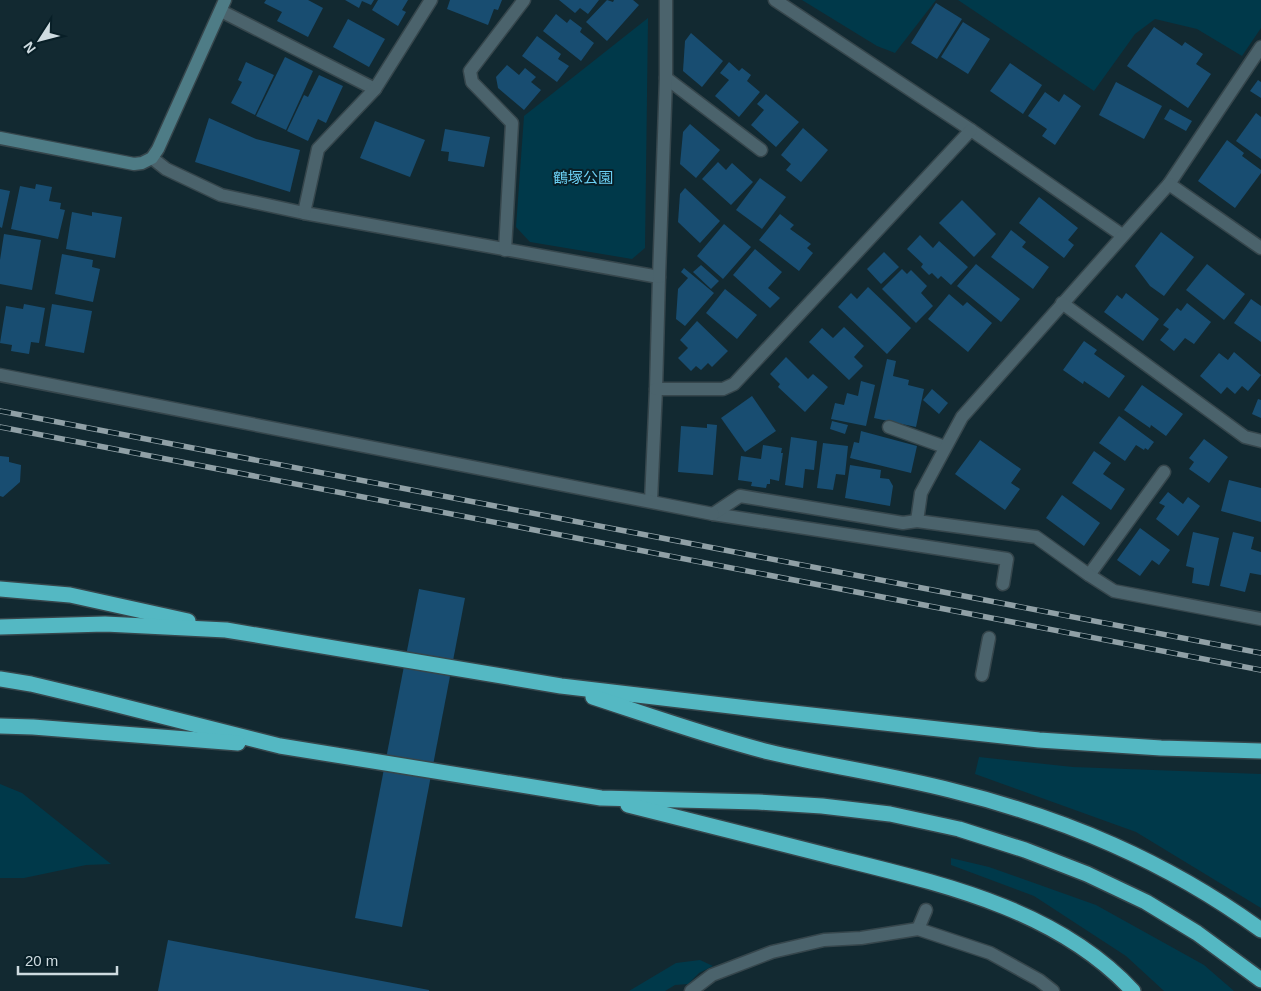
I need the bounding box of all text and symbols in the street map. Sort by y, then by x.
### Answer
north arrow [15,15,65,65]
text: N [20,39,39,56]
park label: 鶴塚公園 [553,169,613,186]
scale bar [18,944,116,976]
text: 20 m [25,952,58,969]

